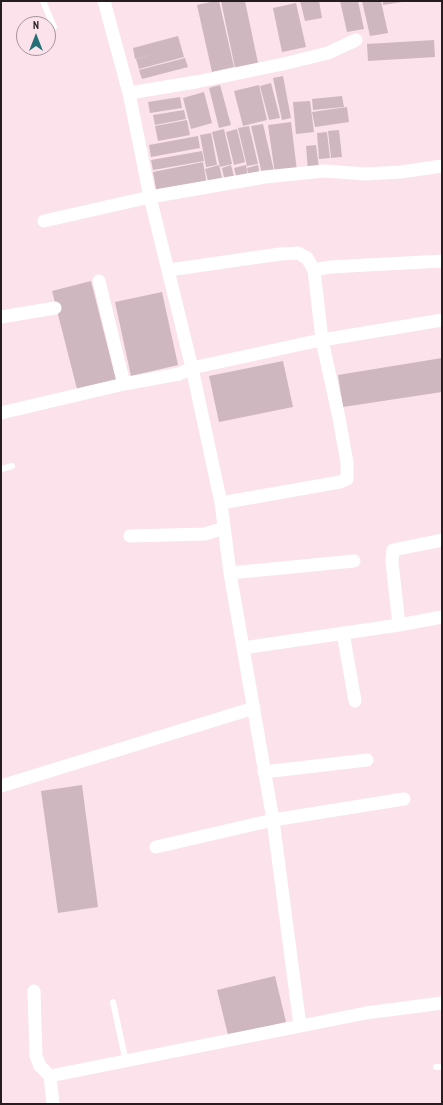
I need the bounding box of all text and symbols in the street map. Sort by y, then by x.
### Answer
north arrow [16,16,56,56]
text: N [33,18,39,32]

